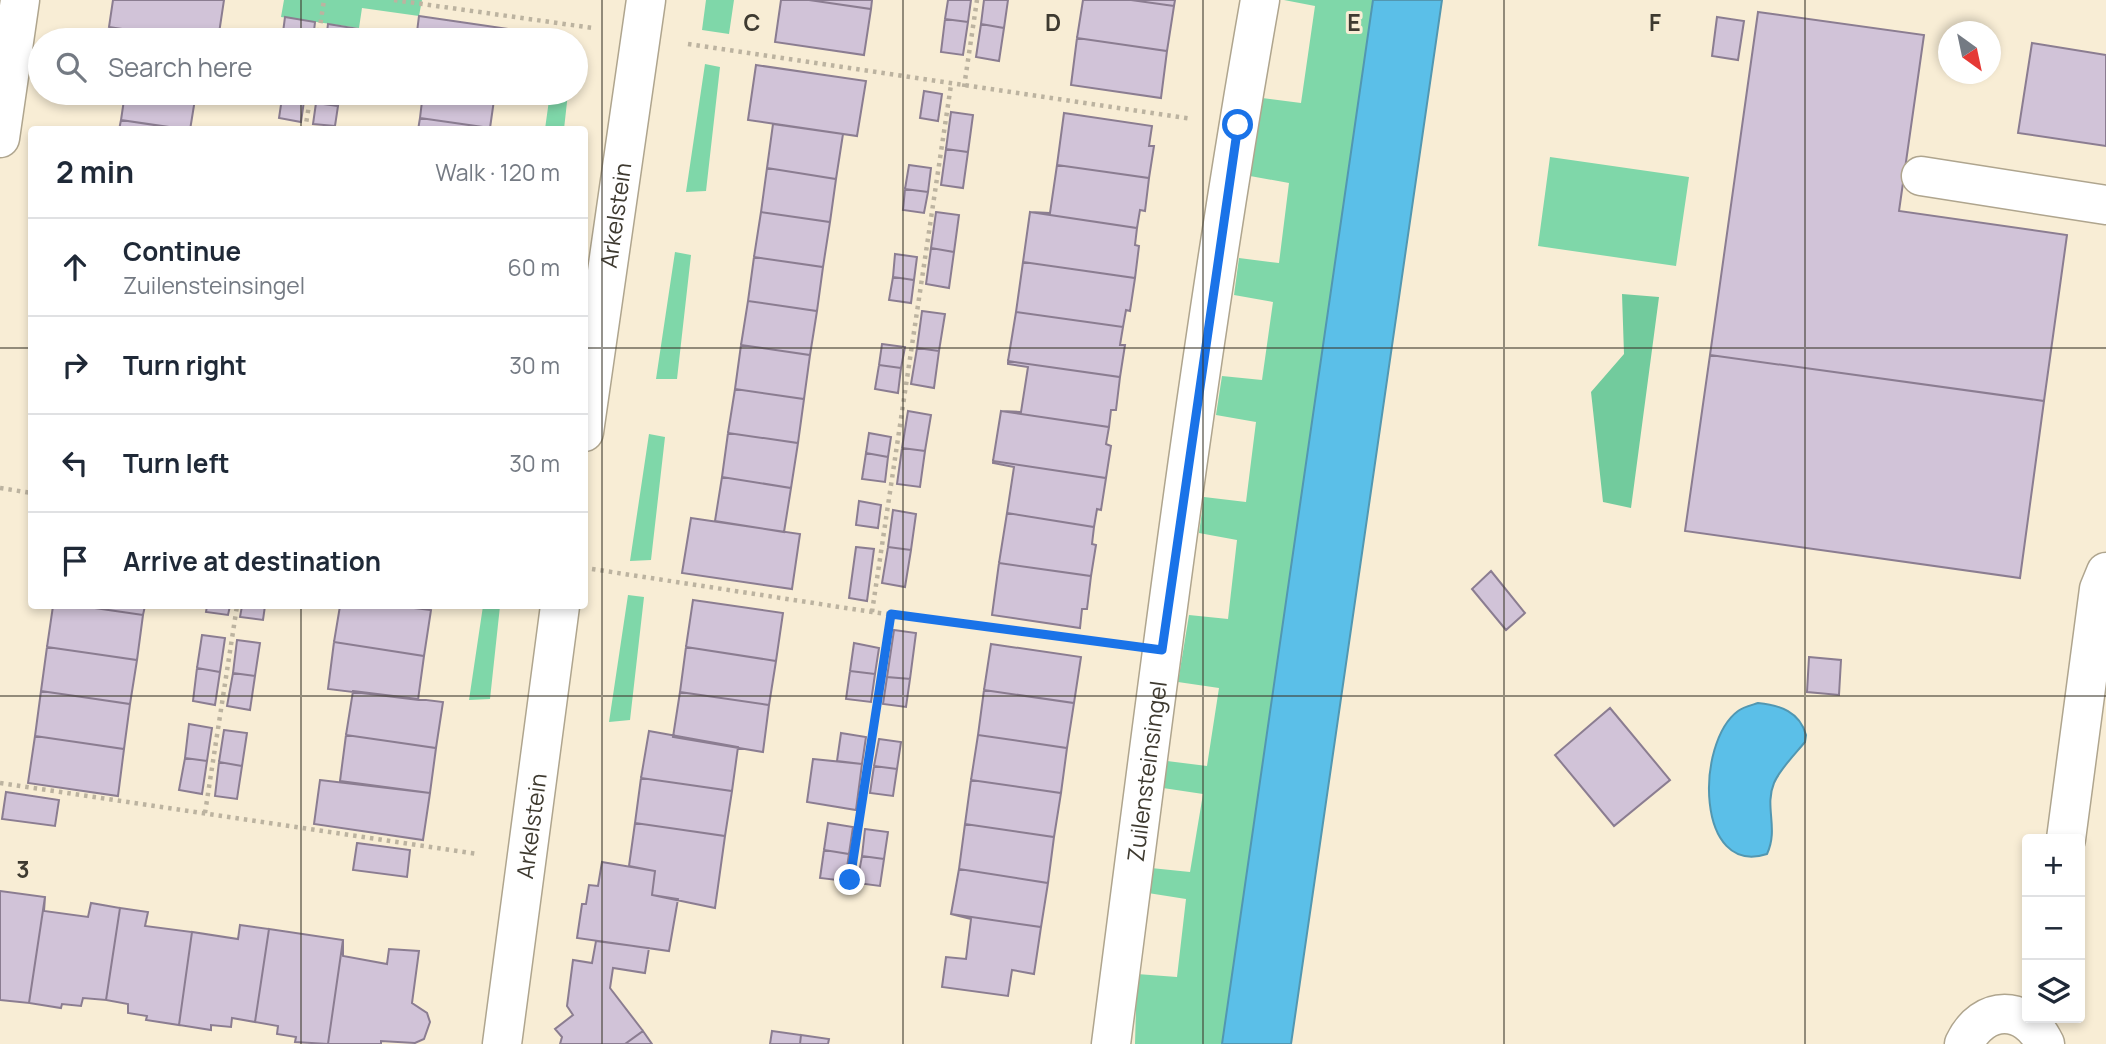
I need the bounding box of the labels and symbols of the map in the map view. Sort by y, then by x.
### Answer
text: C [744,6,761,38]
text: D [1045,6,1061,38]
text: E [1347,6,1361,38]
text: F [1649,6,1661,38]
north arrow [1938,21,2001,84]
route start [1222,109,1253,140]
street label: Arkelstein [592,160,638,270]
street label: Zuilensteinsingel [1119,679,1174,864]
street label: Arkelstein [508,771,554,881]
text: 3 [16,853,30,885]
route end [834,864,865,895]

